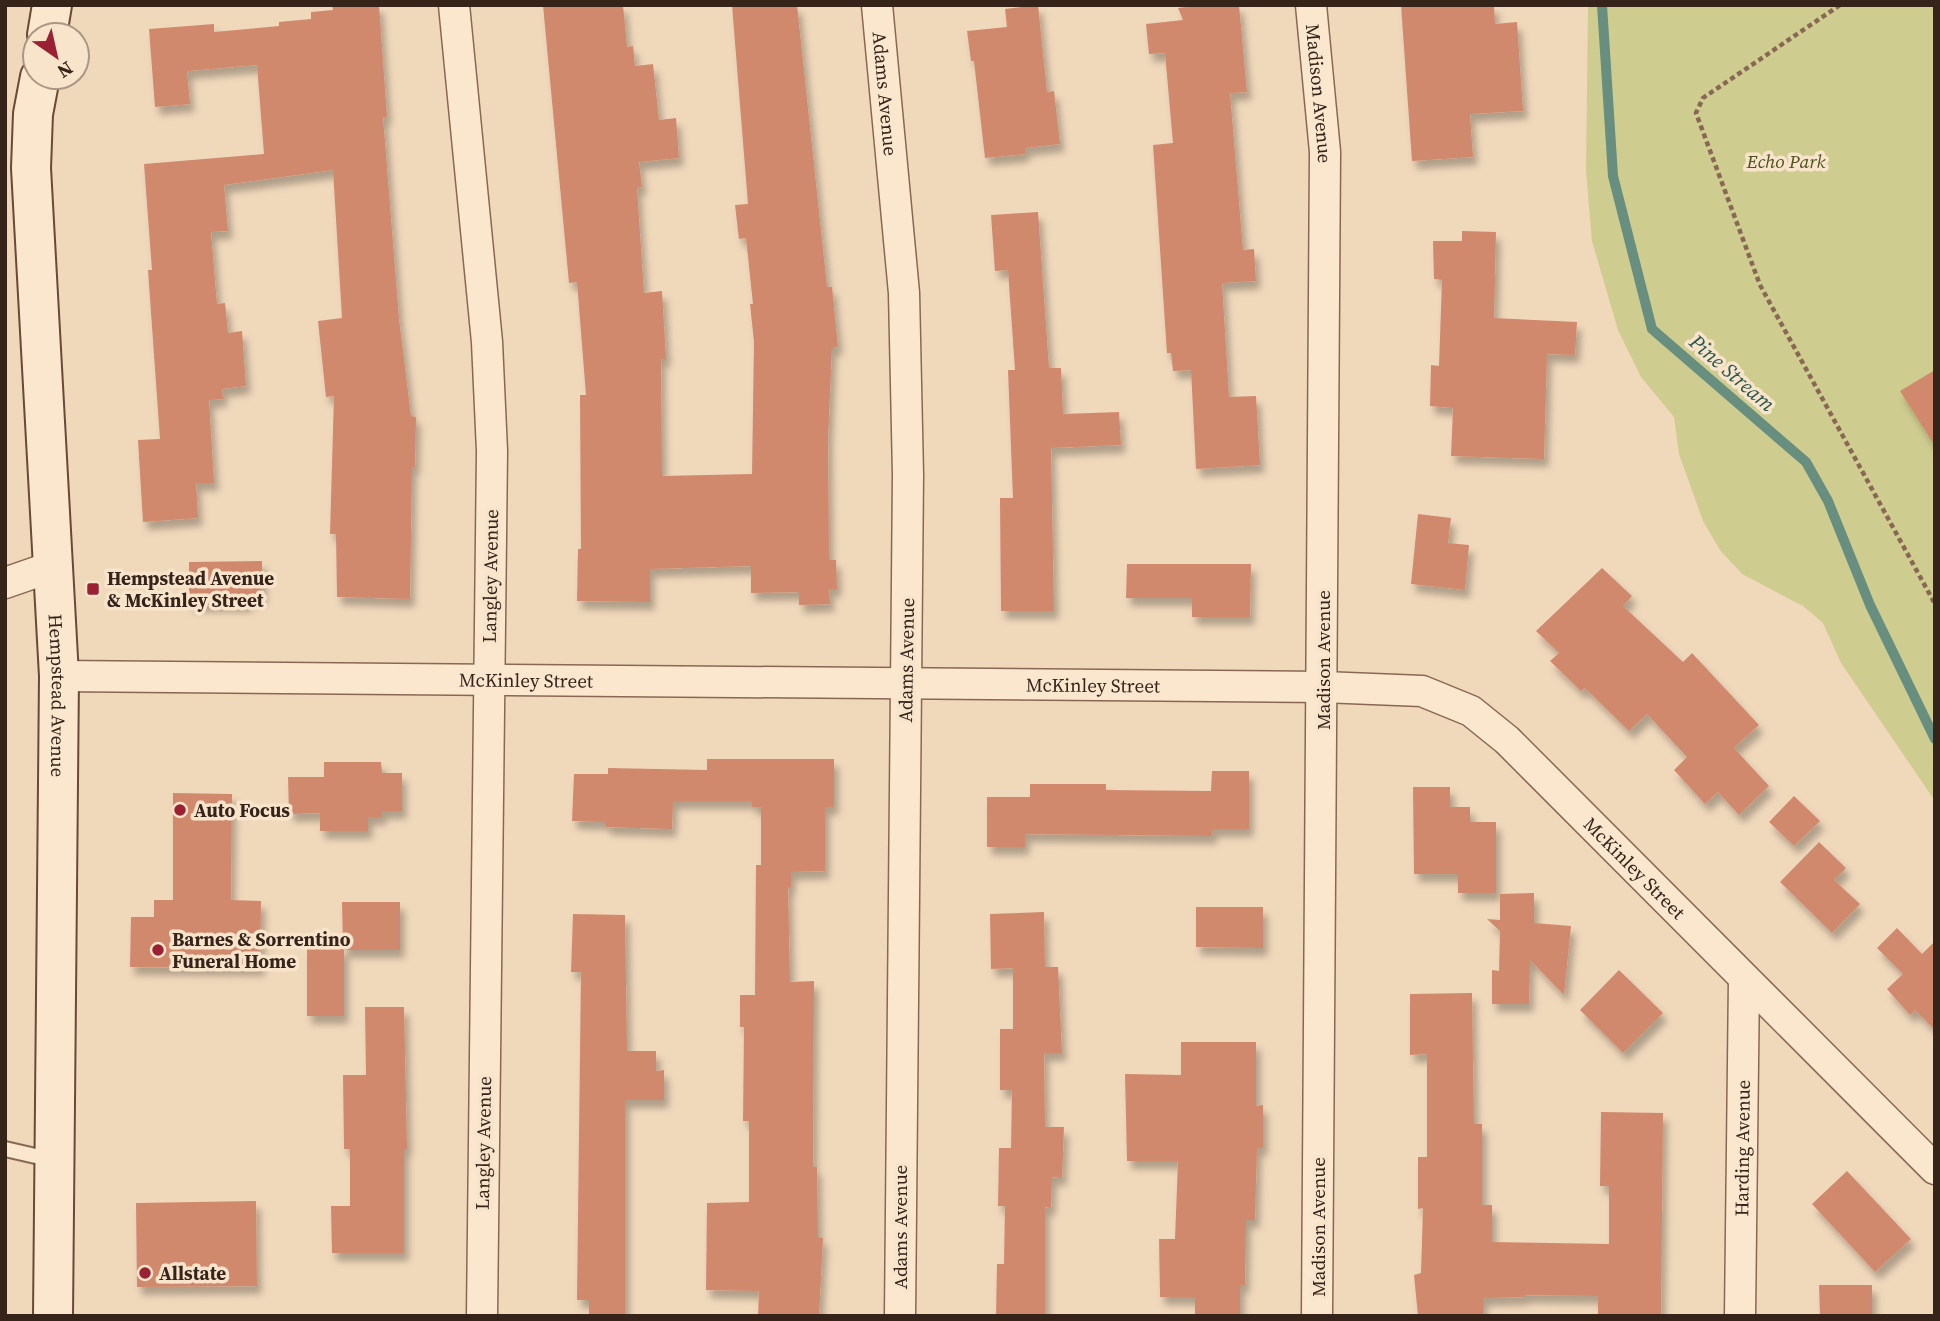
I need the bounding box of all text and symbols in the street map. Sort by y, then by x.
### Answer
north arrow [21,21,91,91]
street label: Madison Avenue [1300,23,1338,163]
street label: Adams Avenue [867,30,904,157]
text: N [52,55,79,85]
park label: Echo Park [1746,148,1826,174]
water label: Pine Stream [1683,327,1781,418]
street label: Langley Avenue [476,509,504,643]
place label: Hempstead Avenue & McKinley Street [107,565,274,613]
marker: Hempstead Avenue & McKinley Street [85,581,101,597]
street label: Madison Avenue [1310,590,1336,730]
street label: Adams Avenue [892,597,920,723]
street label: Hempstead Avenue [43,613,72,777]
street label: McKinley Street [459,666,594,694]
street label: McKinley Street [1026,671,1161,699]
place label: Auto Focus [194,797,290,823]
marker: Auto Focus [172,802,188,818]
street label: McKinley Street [1578,811,1692,925]
place label: Barnes & Sorrentino Funeral Home [172,926,351,974]
marker: Barnes & Sorrentino Funeral Home [150,942,166,958]
street label: Langley Avenue [469,1076,497,1210]
street label: Harding Avenue [1728,1080,1756,1217]
street label: Madison Avenue [1305,1157,1331,1297]
street label: Adams Avenue [887,1165,913,1289]
place label: Allstate [159,1260,226,1286]
marker: Allstate [137,1265,153,1281]

